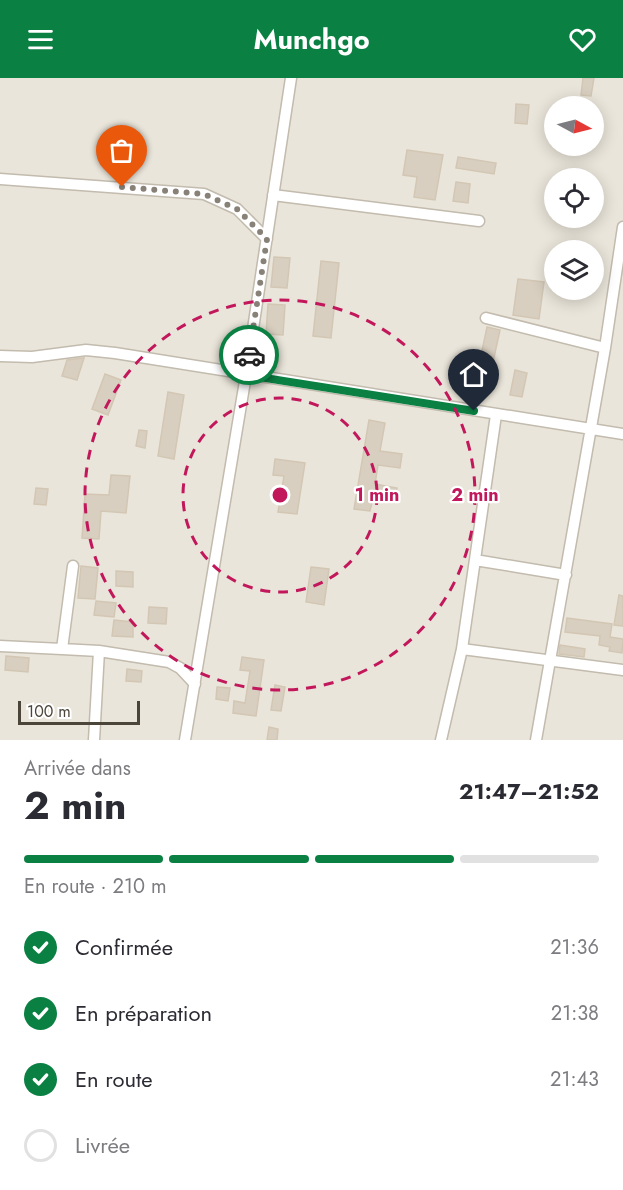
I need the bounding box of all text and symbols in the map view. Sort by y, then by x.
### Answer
text: Munchgo [253,20,370,59]
icon: menu [24,23,57,56]
icon: heart [566,23,599,56]
north arrow [544,96,604,156]
map controls [544,96,604,300]
pin [96,125,147,187]
icon: bag [105,134,138,167]
button: locate [544,168,604,228]
button: layers [544,240,604,300]
courier [219,325,279,385]
icon: car [233,339,266,372]
pin [448,349,499,411]
icon: home [457,358,490,391]
text: 1 min [355,482,399,508]
text: 2 min [451,482,499,508]
centre of rings [270,485,290,505]
scale bar [18,698,140,726]
text: 100 m [27,700,71,723]
text: Arrivée dans [24,754,131,783]
text: 21:47–21:52 [459,775,599,807]
text: 2 min [24,777,126,834]
text: En route · 210 m [24,872,167,901]
icon: check [24,931,57,964]
text: Confirmée [75,931,173,963]
text: 21:36 [550,933,599,962]
icon: check [24,997,57,1030]
text: En préparation [75,997,212,1029]
text: 21:38 [551,999,599,1028]
icon: check [24,1063,57,1096]
text: En route [75,1063,153,1095]
text: 21:43 [550,1065,599,1094]
text: Livrée [75,1129,130,1161]

